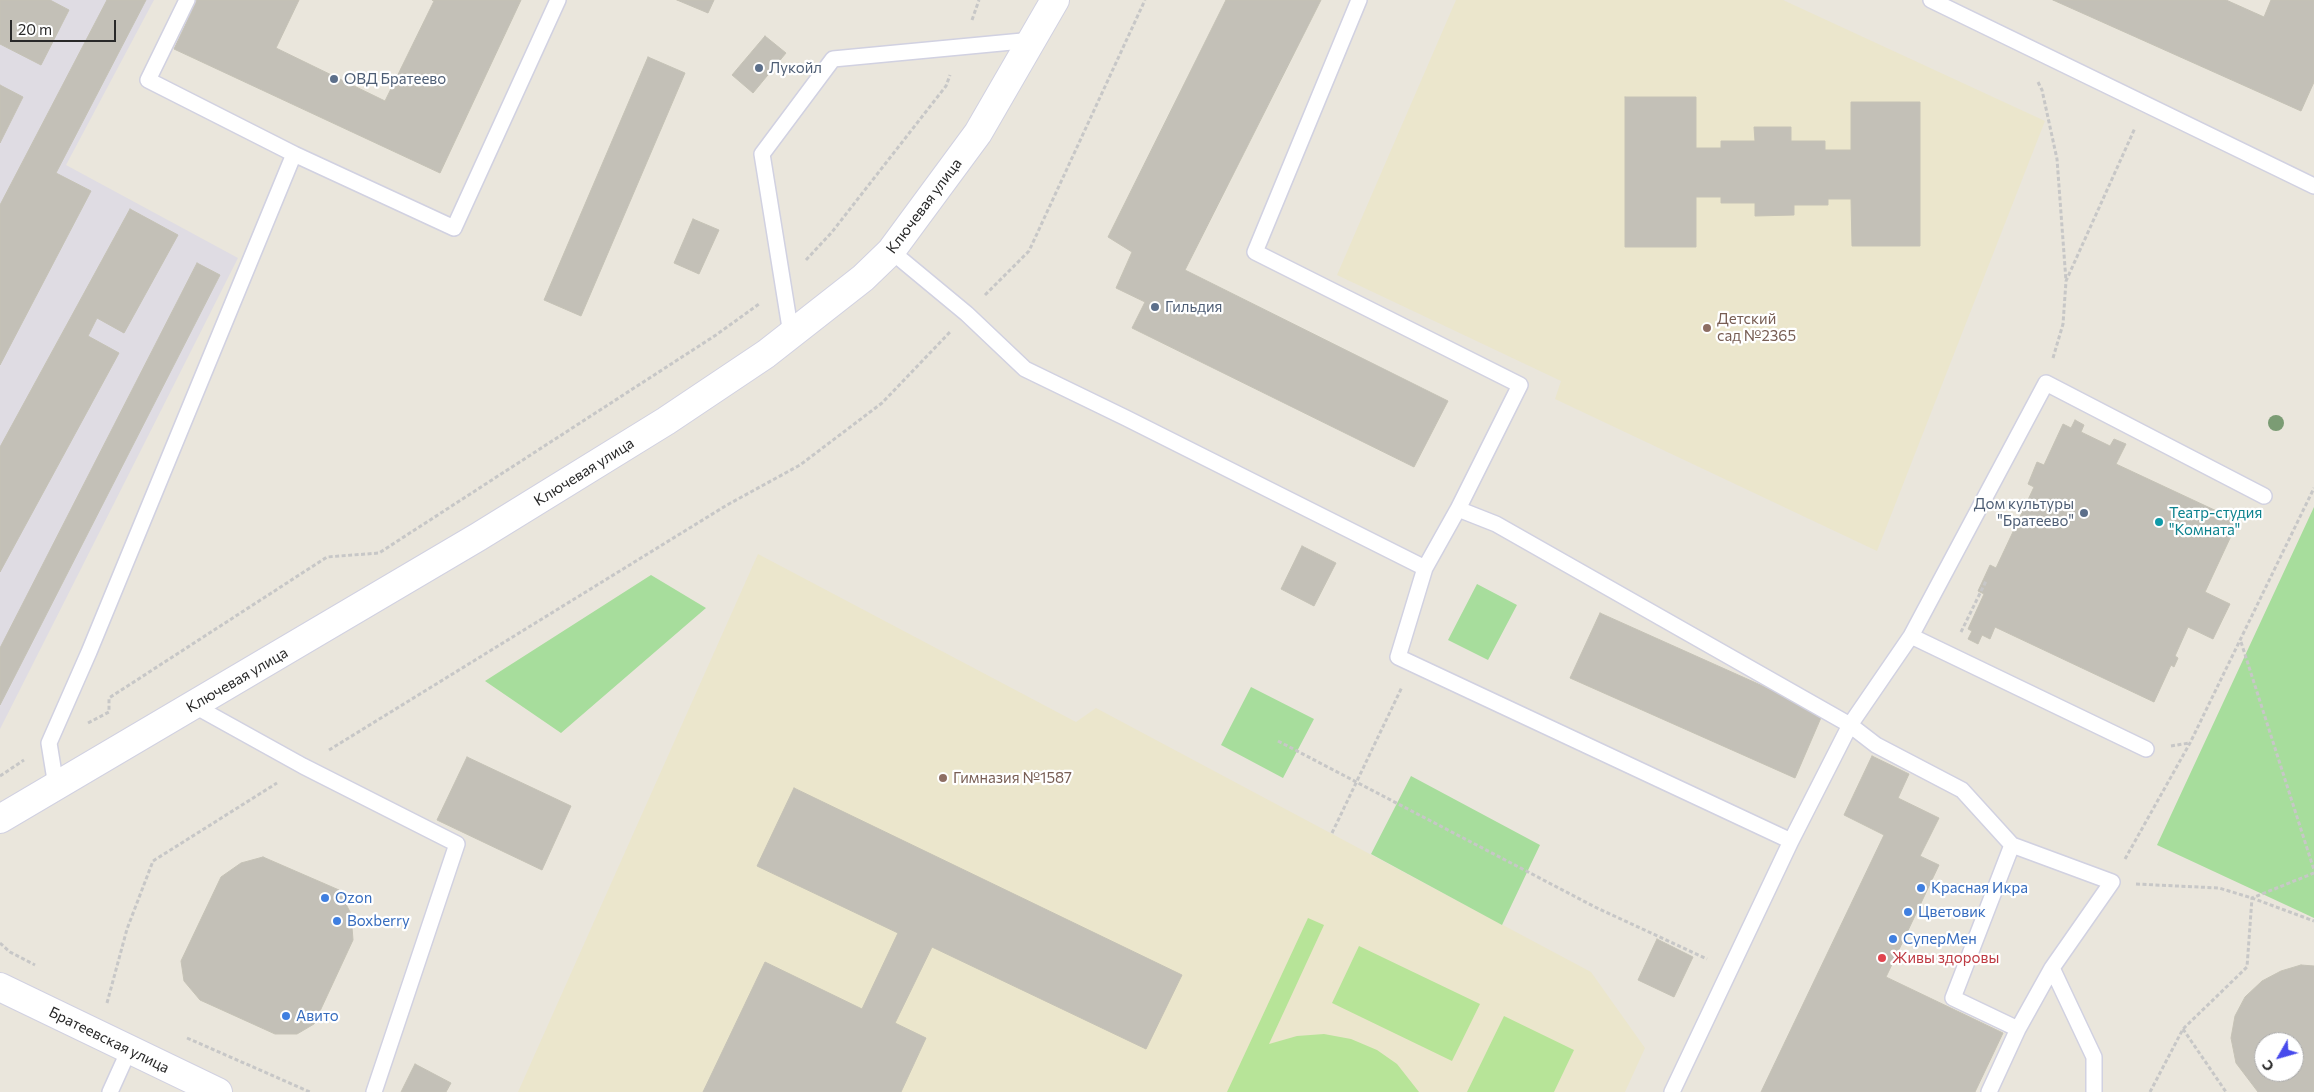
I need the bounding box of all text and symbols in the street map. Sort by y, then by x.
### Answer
scale bar [12,10,119,42]
text: 20 m [18,20,52,38]
place label: Лукойл [769,59,822,77]
marker: Лукойл [753,62,765,74]
place label: ОВД Братеево [344,70,446,88]
marker: ОВД Братеево [328,73,340,85]
street label: Ключевая улица [882,155,966,257]
place label: Гильдия [1165,298,1222,316]
marker: Гильдия [1149,301,1161,313]
place label: Детский сад №2365 [1717,310,1796,345]
marker: Детский сад №2365 [1701,322,1713,334]
street label: Ключевая улица [531,434,637,510]
place label: Дом культуры "Братеево" [1974,495,2074,530]
place label: Театр-студия "Комната" [2169,504,2262,539]
marker: Дом культуры "Братеево" [2078,507,2090,519]
marker: Театр-студия "Комната" [2153,516,2165,528]
street label: Ключевая улица [183,644,291,716]
place label: Гимназия №1587 [953,769,1072,787]
marker: Гимназия №1587 [937,772,949,784]
place label: Красная Икра [1931,879,2028,897]
marker: Красная Икра [1915,882,1927,894]
place label: Ozon [335,889,372,907]
marker: Ozon [319,892,331,904]
place label: Цветовик [1918,903,1986,921]
marker: Цветовик [1902,906,1914,918]
place label: Boxberry [347,912,410,930]
marker: Boxberry [331,915,343,927]
place label: СуперМен [1903,930,1977,948]
marker: СуперМен [1887,933,1899,945]
place label: Живы здоровы [1892,949,1999,967]
marker: Живы здоровы [1876,952,1888,964]
street label: Братеевская улица [46,1003,172,1077]
place label: Авито [296,1007,339,1025]
marker: Авито [280,1010,292,1022]
north arrow [2254,1032,2304,1082]
text: С [2258,1057,2277,1075]

